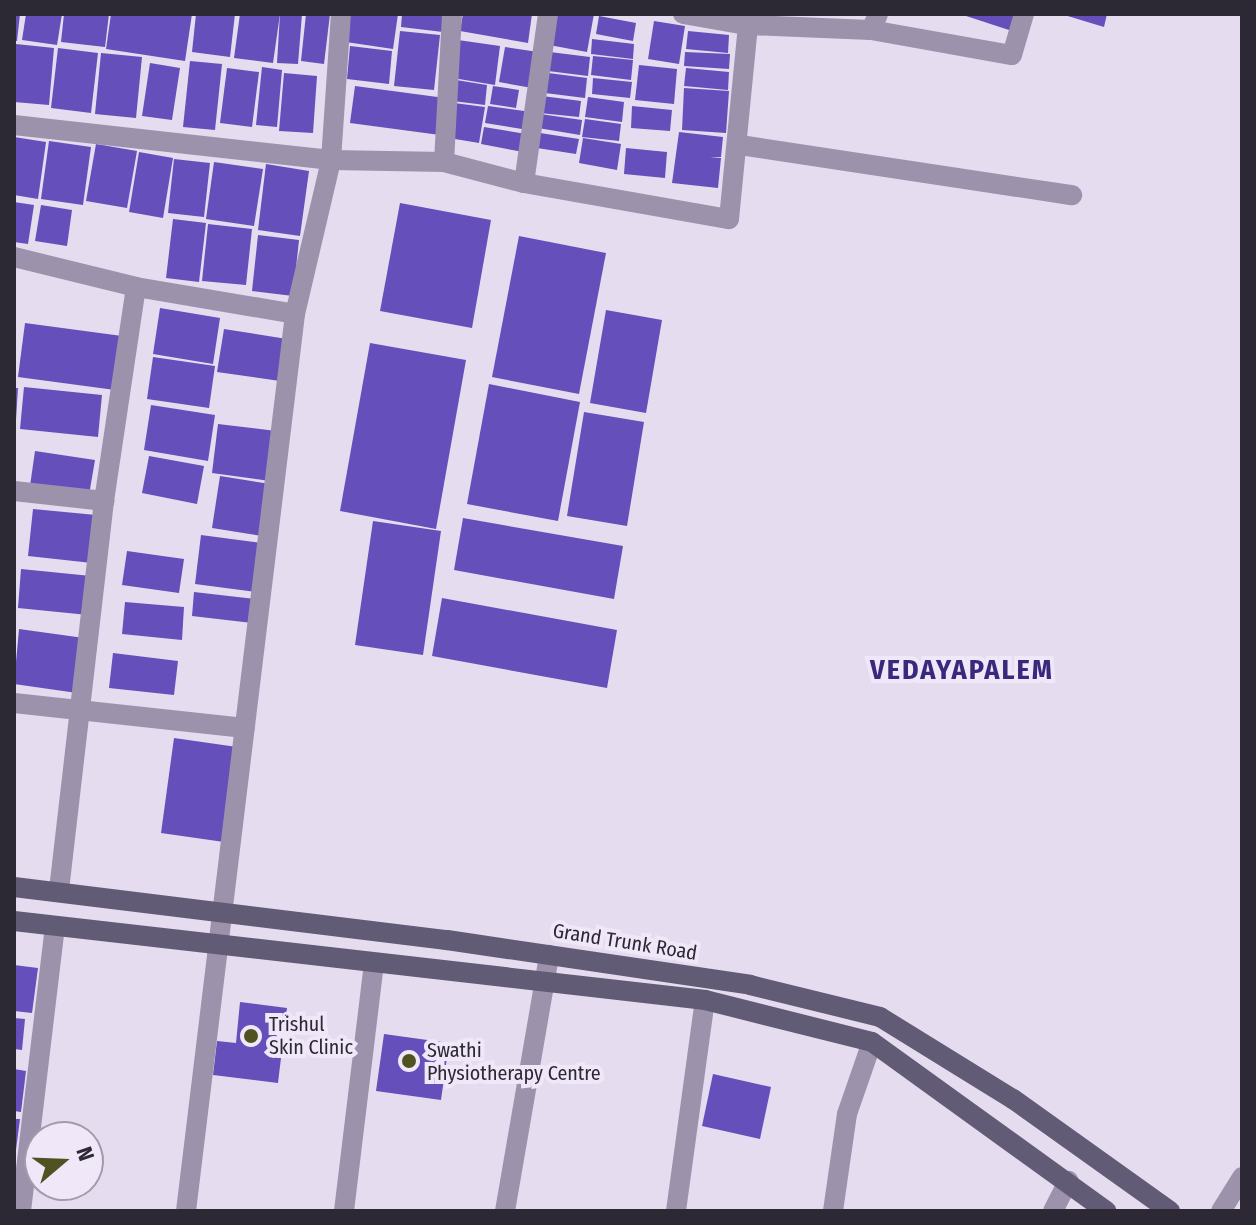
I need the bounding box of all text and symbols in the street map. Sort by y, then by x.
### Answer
district label: VEDAYAPALEM [870,653,1054,687]
street label: Grand Trunk Road [551,919,699,965]
place label: Trishul Skin Clinic [269,1012,353,1059]
marker: Trishul Skin Clinic [240,1025,262,1047]
place label: Swathi Physiotherapy Centre [427,1038,601,1085]
marker: Swathi Physiotherapy Centre [398,1050,420,1072]
north arrow [24,1121,104,1201]
text: N [70,1143,100,1164]

